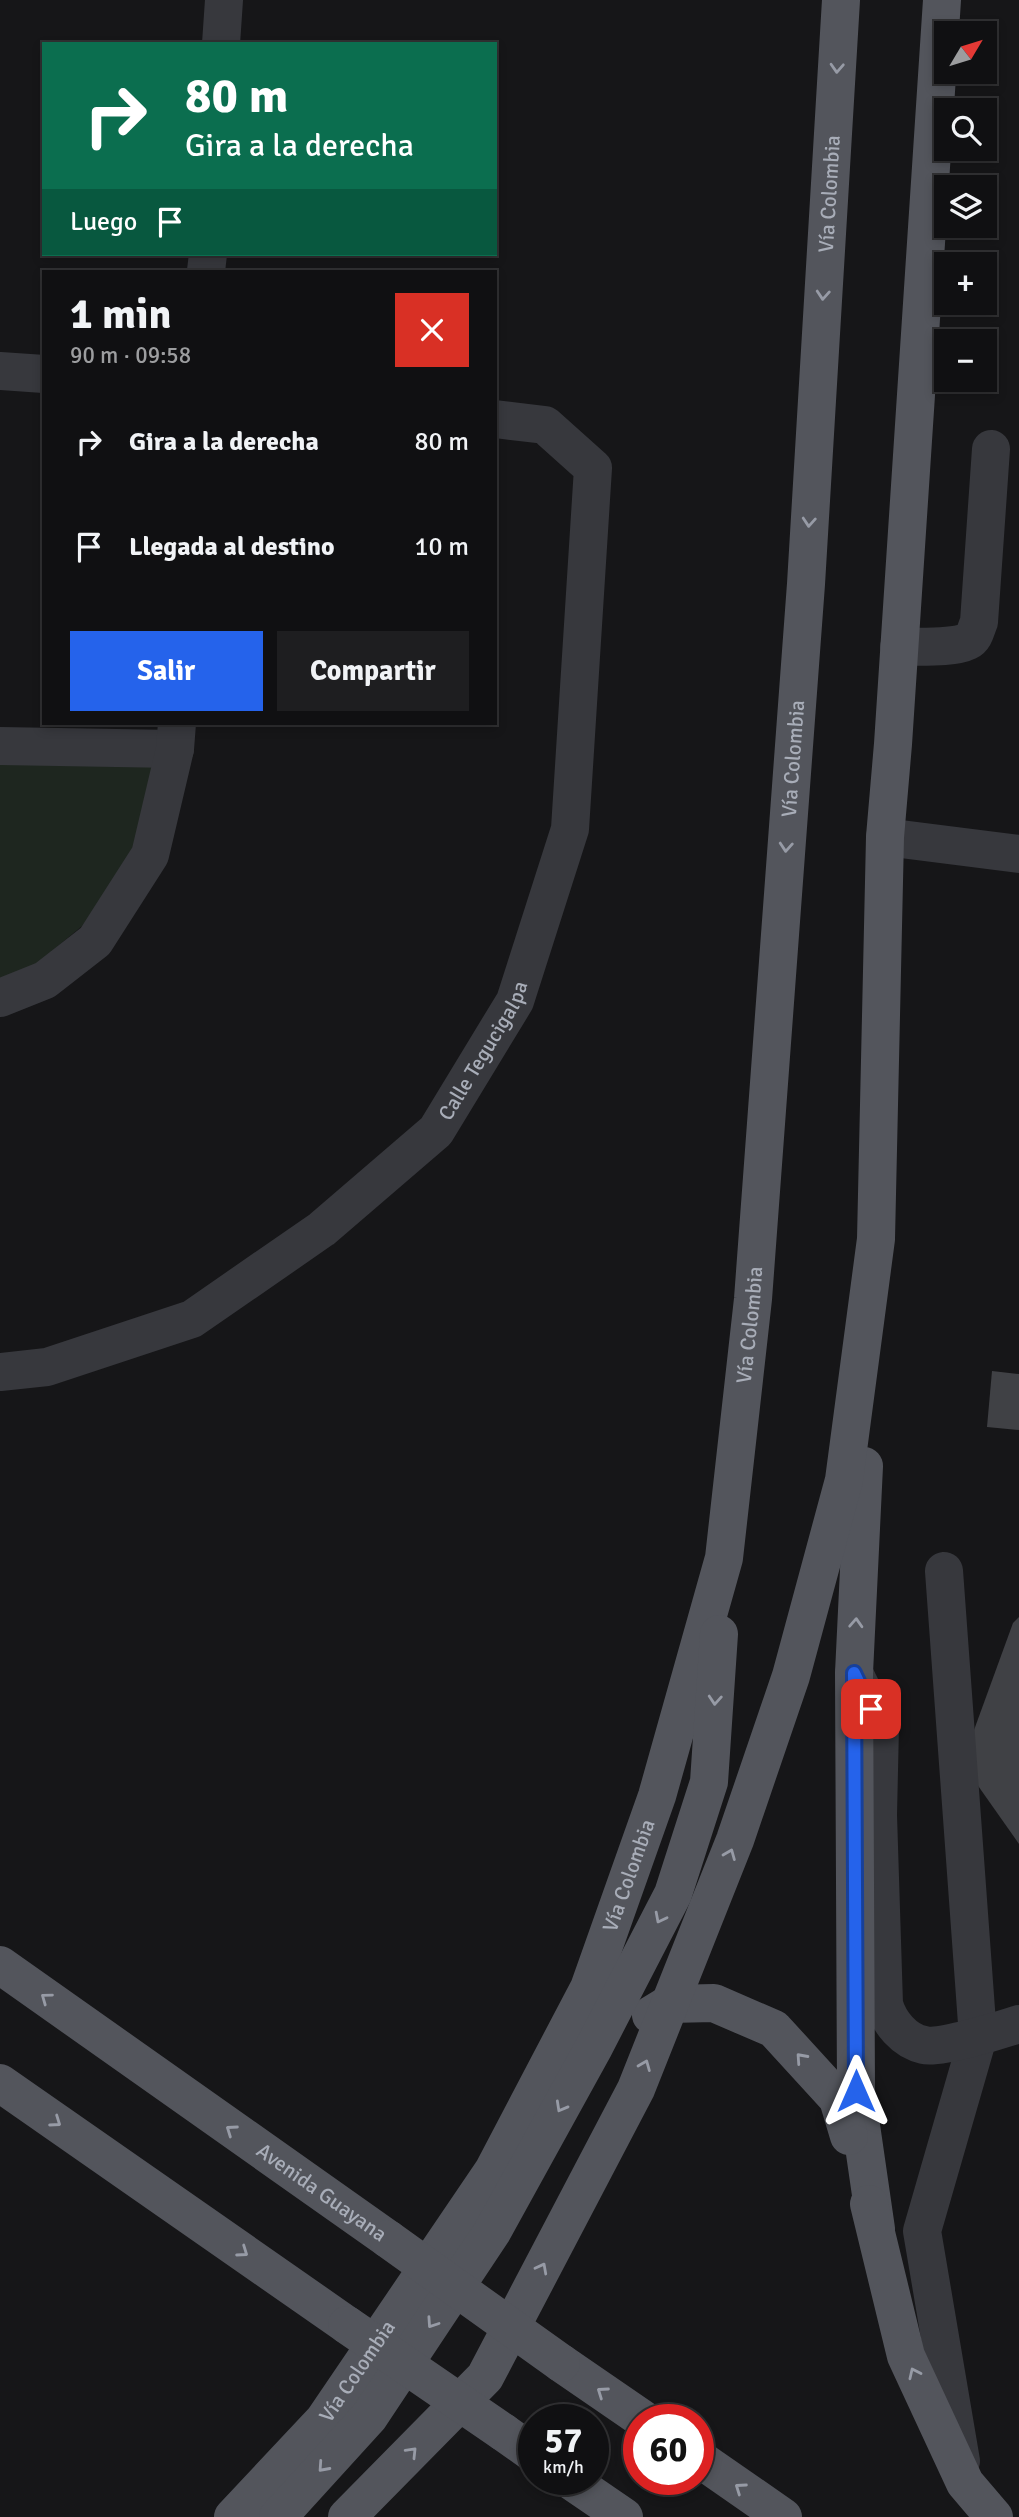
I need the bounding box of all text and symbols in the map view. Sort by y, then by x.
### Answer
north arrow [934,21,998,84]
map controls [934,21,997,392]
one-way arrow [829,63,844,74]
text: 80 m [185,66,288,126]
icon: right [70,70,161,161]
button: search [934,98,997,161]
text: Gira a la derecha [185,126,414,165]
street label: Vía Colombia [813,134,846,253]
button: layers [934,175,997,238]
icon: arrive [151,203,189,241]
text: Luego [70,206,137,238]
button: + [934,252,997,315]
text: 1 min [70,289,171,340]
one-way arrow [816,290,831,301]
button: close [395,293,469,367]
button: − [934,329,997,392]
text: 90 m · 09:58 [70,341,191,370]
icon: right [70,423,108,461]
text: Gira a la derecha [129,426,319,458]
text: 80 m [414,426,469,458]
one-way arrow [802,517,817,528]
icon: arrive [70,528,108,566]
text: Llegada al destino [129,531,335,563]
text: 10 m [414,531,469,563]
button: Salir [70,631,263,711]
button: Compartir [277,631,469,711]
street label: Vía Colombia [776,699,810,818]
one-way arrow [779,842,794,853]
street label: Calle Tegucigalpa [433,978,534,1125]
street label: Vía Colombia [731,1265,768,1385]
one-way arrow [849,1617,864,1628]
pin [841,1679,901,1739]
icon: arrive [852,1690,890,1728]
one-way arrow [708,1694,723,1705]
street label: Vía Colombia [597,1816,661,1935]
one-way arrow [721,1848,735,1860]
one-way arrow [655,1911,669,1923]
one-way arrow [41,1994,54,2006]
one-way arrow [797,2053,809,2066]
position arrow [819,2054,893,2128]
one-way arrow [637,2060,651,2072]
one-way arrow [556,2100,569,2112]
one-way arrow [48,2114,61,2126]
one-way arrow [226,2126,239,2138]
street label: Avenida Guayana [252,2137,392,2247]
one-way arrow [235,2244,248,2256]
one-way arrow [534,2263,548,2275]
street label: Vía Colombia [313,2315,401,2427]
one-way arrow [427,2315,440,2328]
one-way arrow [908,2368,922,2380]
one-way arrow [597,2388,610,2400]
speed limit sign: 60 [623,2404,714,2495]
text: 57 [545,2419,582,2462]
one-way arrow [404,2447,417,2460]
text: km/h [543,2456,584,2478]
one-way arrow [319,2459,332,2472]
one-way arrow [735,2483,748,2496]

